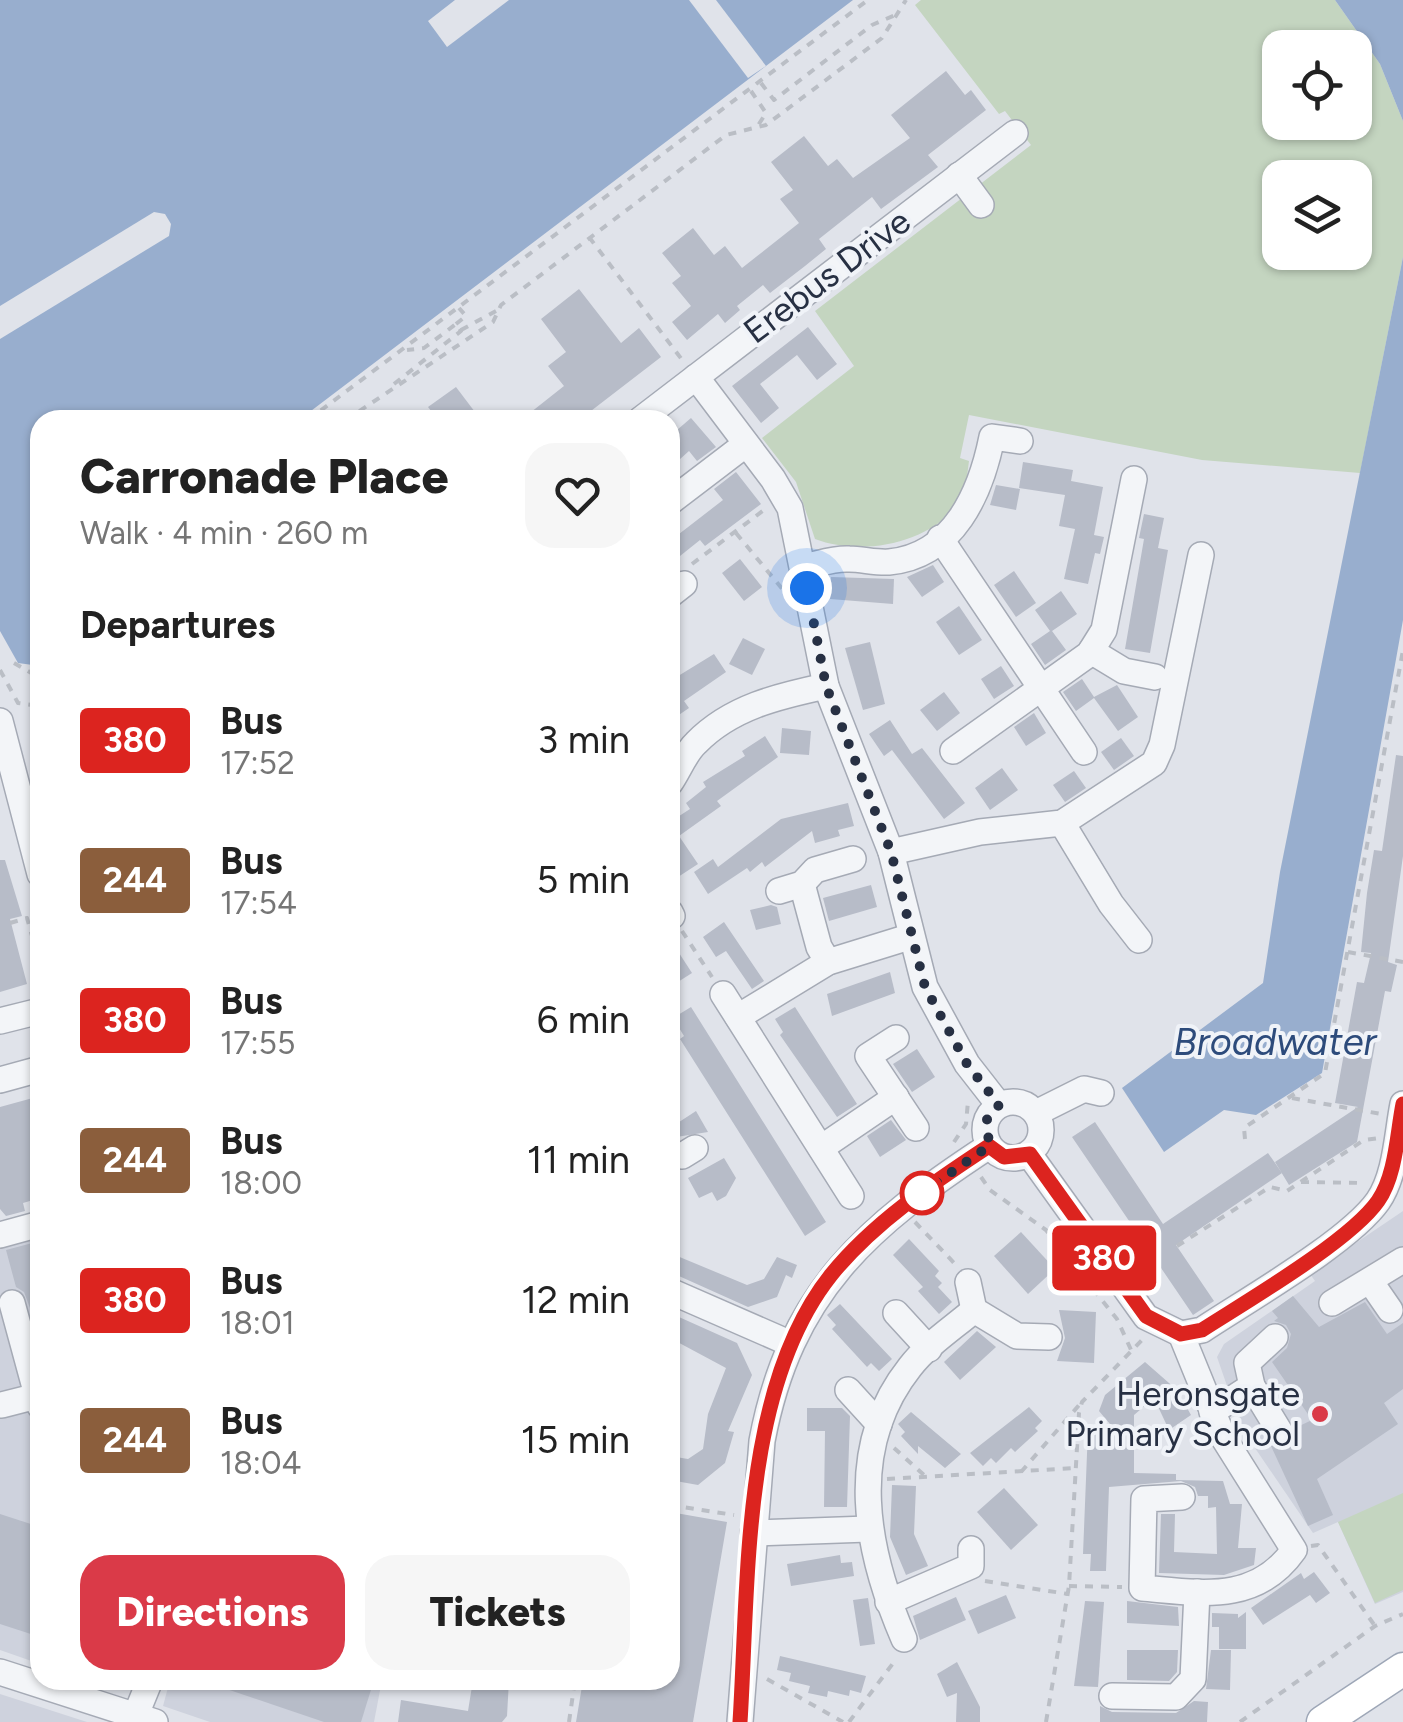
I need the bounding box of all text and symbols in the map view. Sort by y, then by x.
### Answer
map controls [1262,30,1372,270]
button: locate [1262,30,1372,140]
button: layers [1262,160,1372,270]
street label: Erebus Drive [735,200,919,352]
button: heart [525,443,630,548]
text: Carronade Place [80,447,448,505]
text: Walk · 4 min · 260 m [80,514,368,552]
your location [782,563,832,613]
text: Departures [80,602,275,648]
text: Bus [220,698,283,744]
text: 3 min [538,717,630,763]
text: 380 [103,719,167,761]
text: 17:52 [220,744,295,782]
text: Bus [220,838,283,884]
text: 5 min [536,857,630,903]
text: 244 [103,859,167,901]
text: 17:54 [220,884,297,922]
text: Bus [220,978,283,1024]
text: 6 min [537,997,630,1043]
text: 380 [103,999,167,1041]
water label: Broadwater [1174,1019,1378,1065]
text: 17:55 [220,1024,295,1062]
text: Bus [220,1118,283,1164]
text: 11 min [527,1137,630,1183]
text: 244 [103,1139,167,1181]
text: 18:00 [220,1164,302,1202]
unlabelled marker [901,1172,943,1214]
line badge: 380 [1046,1226,1162,1290]
text: 380 [1072,1237,1136,1279]
text: Bus [220,1258,283,1304]
text: 12 min [521,1277,630,1323]
text: 380 [103,1279,167,1321]
text: 18:01 [220,1304,295,1342]
place label: Heronsgate Primary School [1065,1373,1300,1455]
text: Bus [220,1398,283,1444]
marker: Heronsgate Primary School [1309,1403,1331,1425]
text: 15 min [521,1417,630,1463]
text: 244 [103,1419,167,1461]
text: 18:04 [220,1444,301,1482]
button: Directions [80,1555,345,1670]
button: Tickets [365,1555,630,1670]

